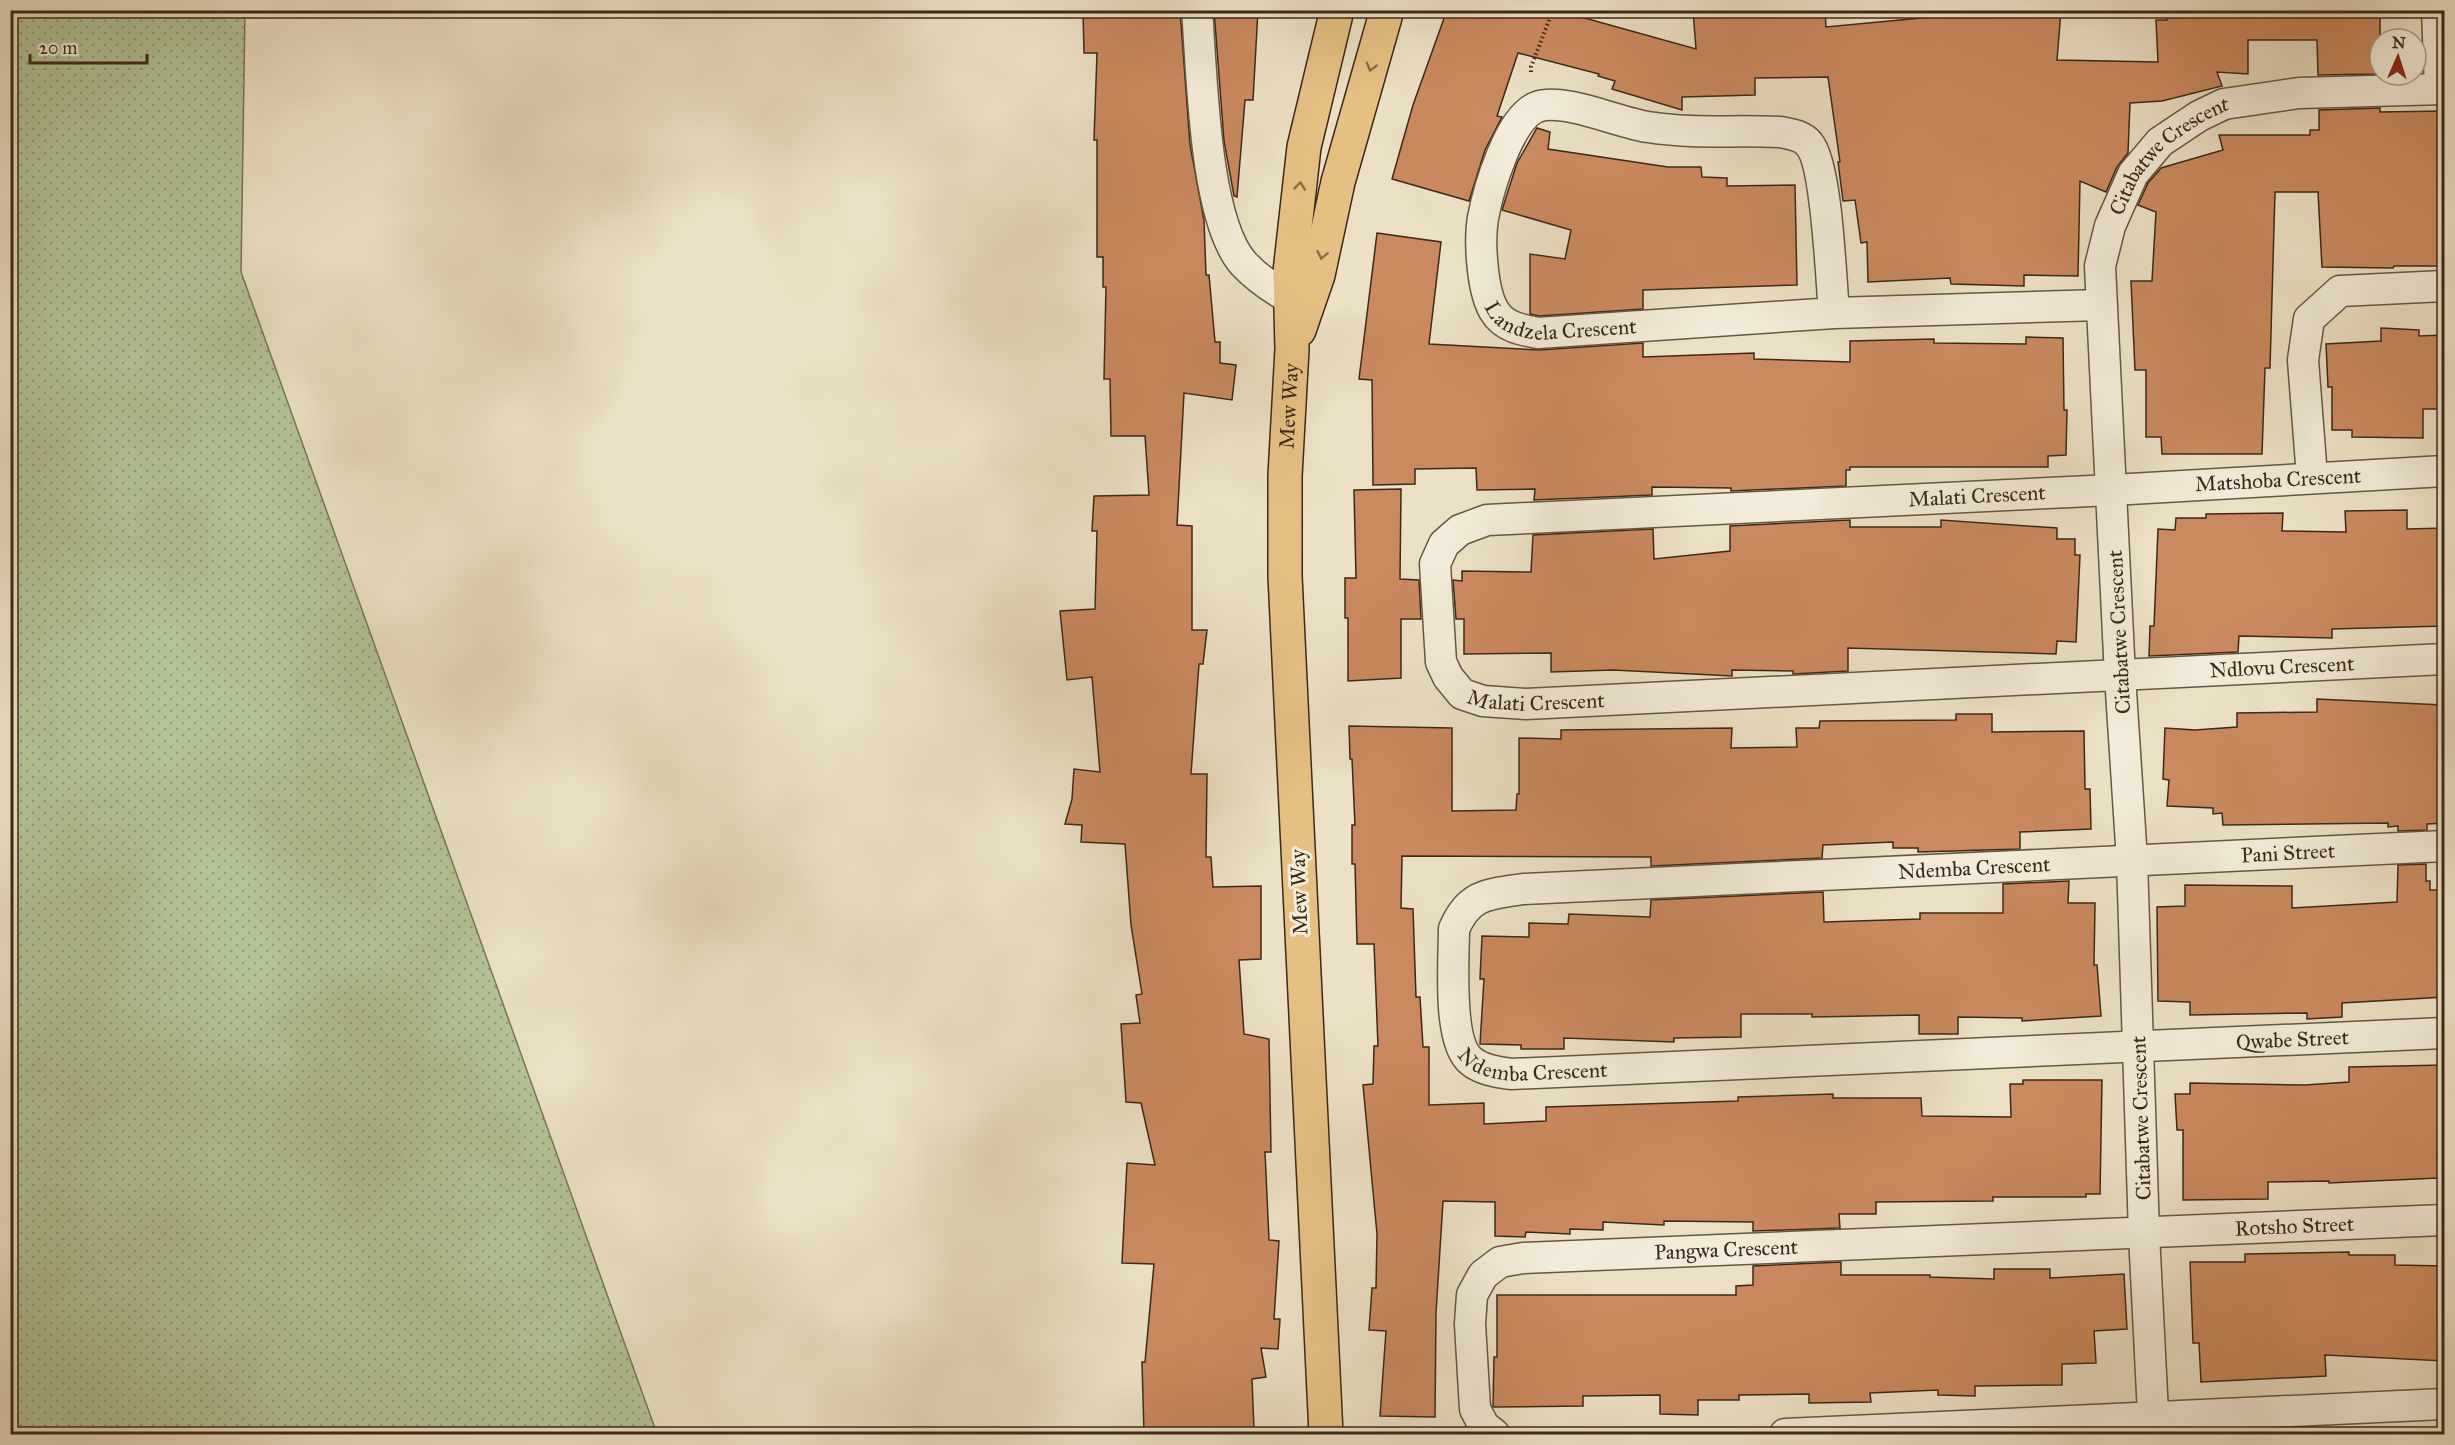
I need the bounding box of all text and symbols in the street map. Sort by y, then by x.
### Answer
scale bar [30,27,147,65]
north arrow [2368,27,2428,87]
text: N [2391,33,2406,52]
text: 20 m [39,37,77,59]
one-way arrow [1365,62,1378,72]
street label: Citabatwe Crescent [2103,90,2231,219]
one-way arrow [1293,181,1305,190]
one-way arrow [1316,250,1329,260]
street label: Landzela Crescent [1478,297,1638,346]
street label: Mew Way [1274,361,1304,450]
street label: Matshoba Crescent [2194,463,2362,497]
street label: Malati Crescent [1908,479,2047,513]
street label: Citabatwe Crescent [2102,549,2136,715]
street label: Ndlovu Crescent [2209,650,2355,683]
street label: Malati Crescent [1464,684,1606,717]
street label: Pani Street [2240,838,2336,868]
street label: Mew Way [1284,848,1313,935]
street label: Ndemba Crescent [1897,851,2051,885]
street label: Qwabe Street [2235,1024,2350,1055]
street label: Citabatwe Crescent [2125,1035,2157,1201]
street label: Ndemba Crescent [1452,1043,1609,1087]
street label: Rotsho Street [2234,1211,2355,1242]
street label: Pangwa Crescent [1654,1234,1799,1266]

